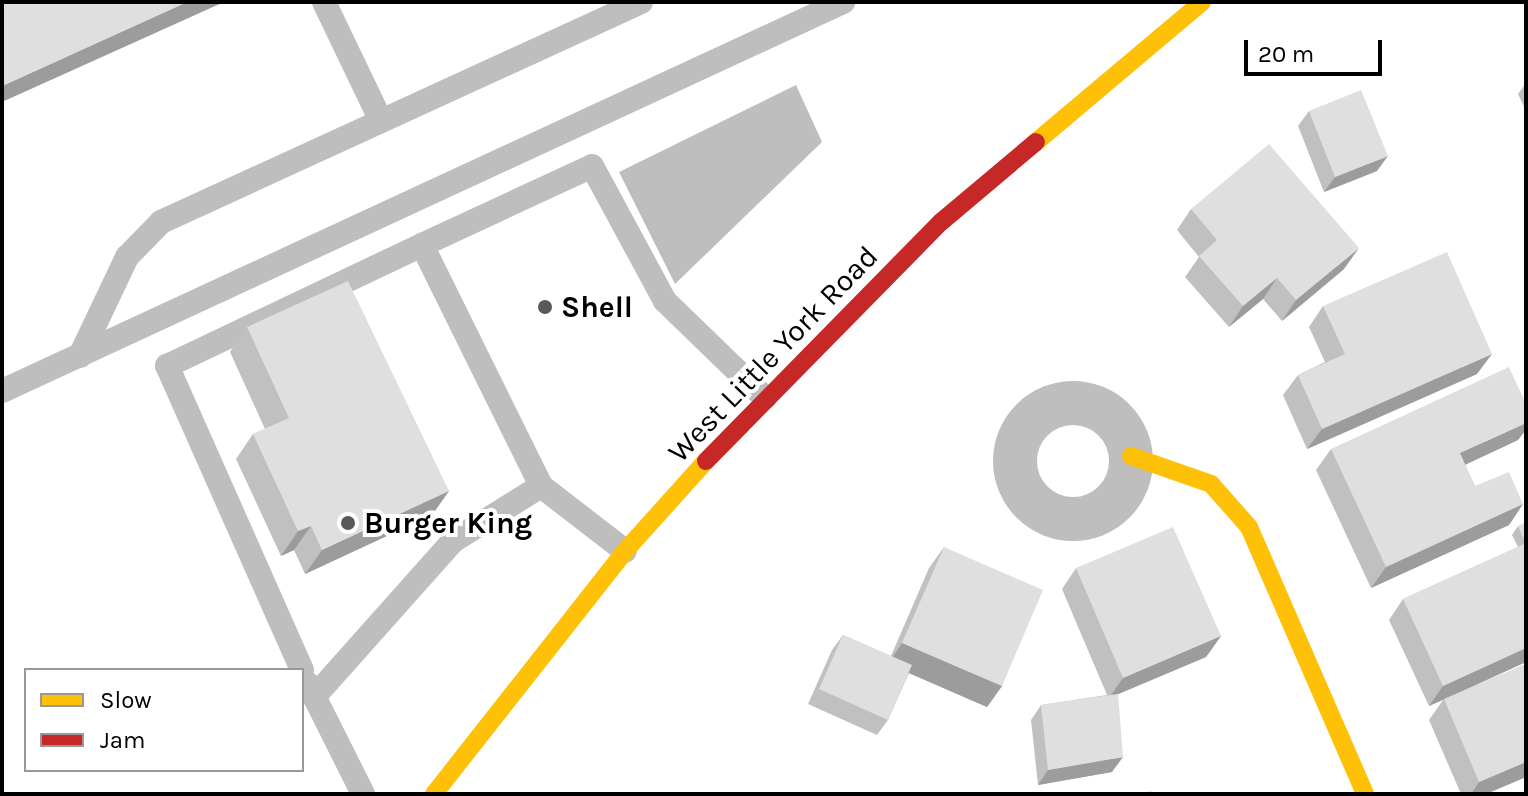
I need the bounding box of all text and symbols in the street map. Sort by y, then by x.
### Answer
scale bar [1248,24,1386,74]
text: 20 m [1258,40,1314,68]
street label: West Little York Road [660,238,886,470]
place label: Shell [561,289,633,325]
marker: Shell [536,298,554,316]
place label: Burger King [364,505,532,541]
marker: Burger King [339,514,357,532]
legend [24,668,304,772]
text: Slow [100,686,152,714]
text: Jam [100,726,145,754]

